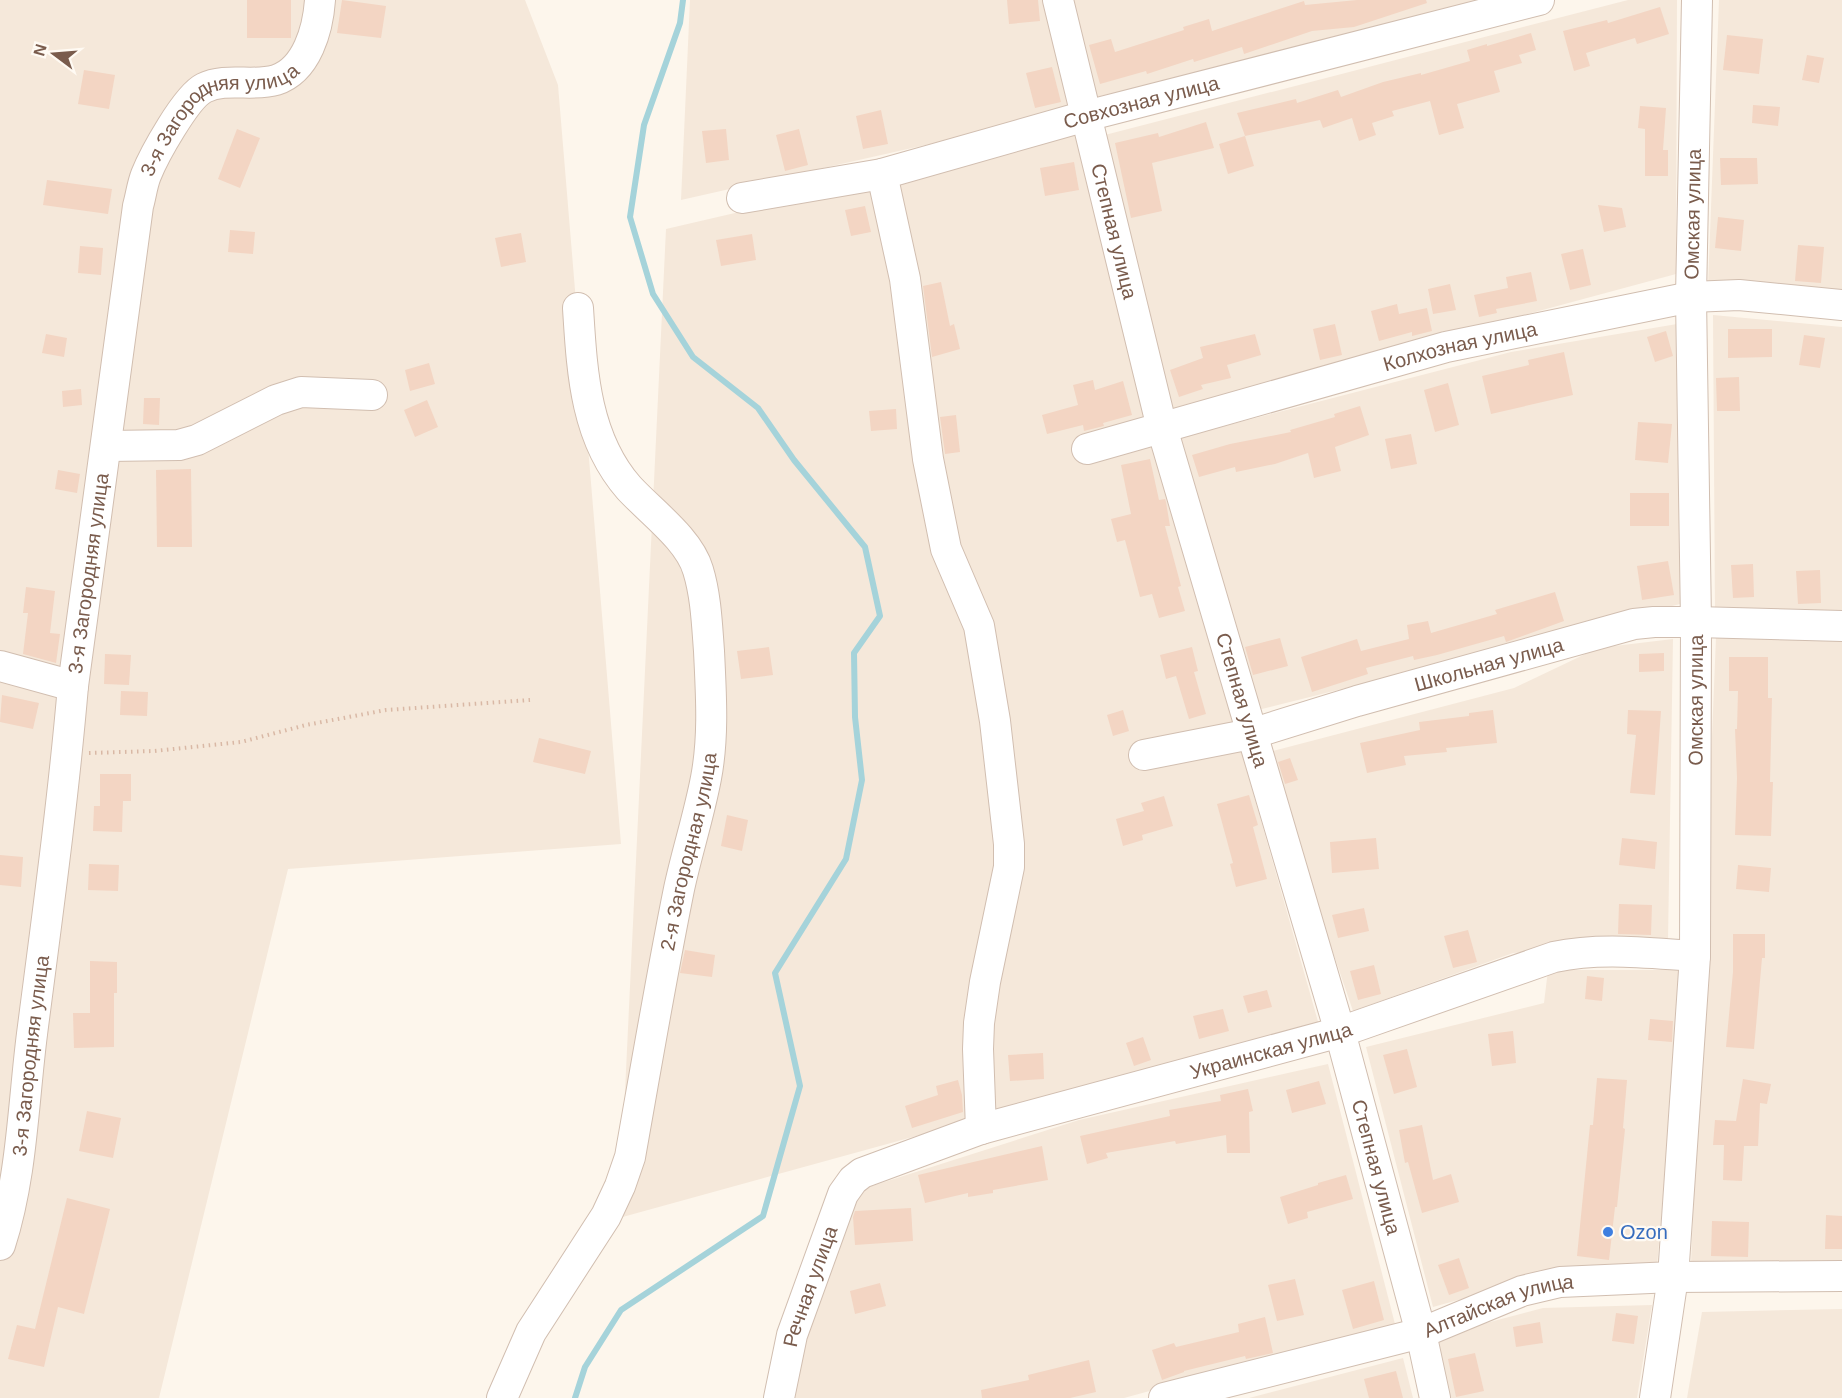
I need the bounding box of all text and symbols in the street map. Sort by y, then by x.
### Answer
north arrow [24,24,84,84]
text: N [30,42,50,58]
street label: 3-я Загородняя улица [136,58,304,179]
street label: Совхозная улица [1061,71,1222,133]
street label: Омская улица [1680,148,1705,280]
street label: Степная улица [1087,161,1141,302]
street label: Колхозная улица [1381,318,1540,375]
street label: 3-я Загородняя улица [64,471,113,675]
street label: Степная улица [1212,630,1273,771]
street label: Школьная улица [1412,633,1567,696]
street label: Омская улица [1685,634,1707,766]
street label: 2-я Загородная улица [656,751,721,953]
street label: 3-я Загородняя улица [8,953,53,1158]
street label: Украинская улица [1187,1017,1356,1083]
street label: Степная улица [1348,1097,1405,1238]
place label: Ozon [1620,1221,1668,1243]
street label: Речная улица [779,1222,842,1349]
marker: Ozon [1601,1225,1615,1239]
street label: Алтайская улица [1420,1270,1575,1342]

